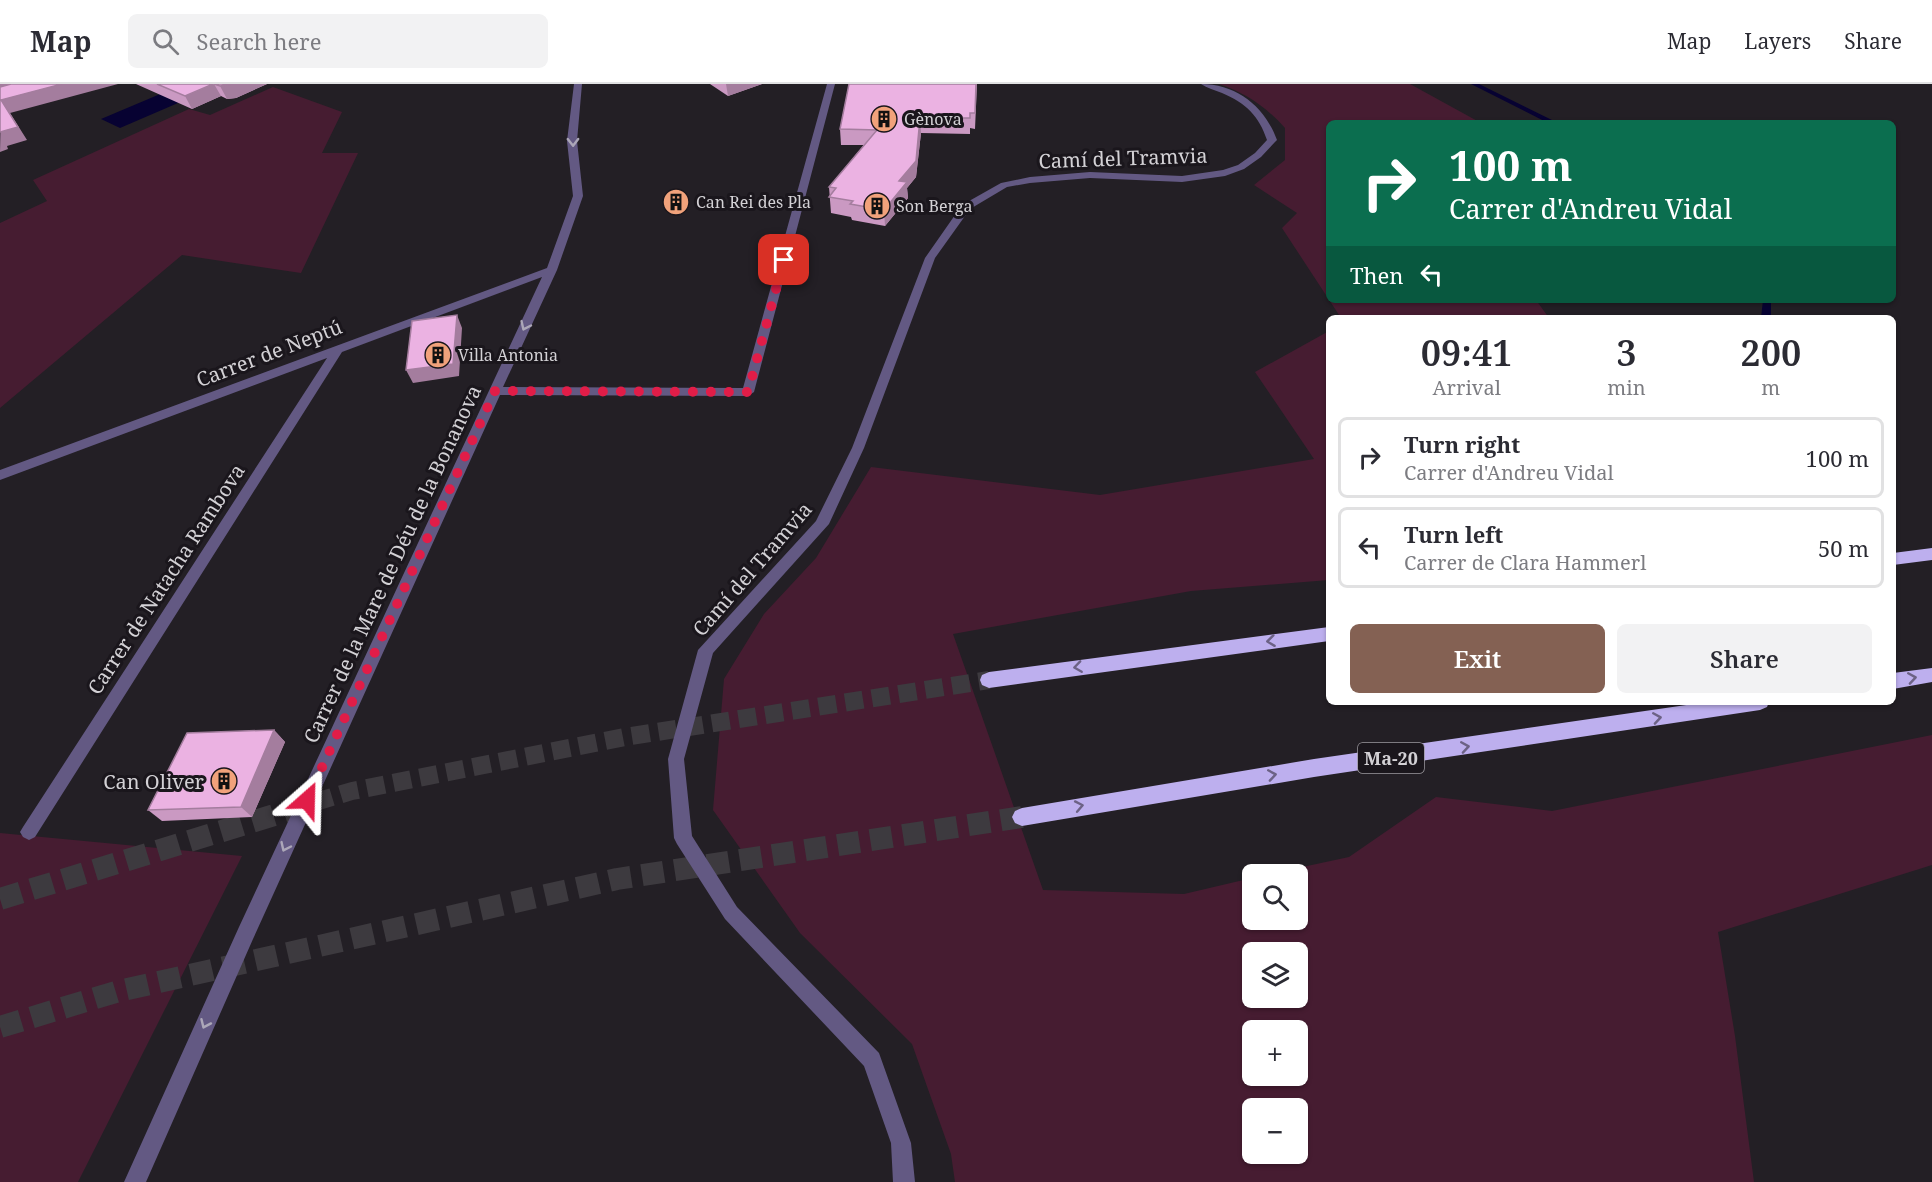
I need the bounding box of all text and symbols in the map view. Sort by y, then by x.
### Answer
search box [128,14,548,68]
text: Map [30,22,92,60]
icon: search [149,25,182,58]
text: Search here [197,26,321,56]
text: Map [1667,27,1711,55]
text: Layers [1744,27,1811,55]
text: Share [1844,27,1902,55]
building icon: Gènova [869,104,899,134]
place label: Gènova [904,108,962,130]
text: 100 m [1449,136,1573,193]
one-way arrow [567,138,579,147]
street label: Camí del Tramvia [1038,142,1208,174]
icon: right [1350,144,1428,222]
building icon: Can Rei des Pla [661,187,691,217]
text: Carrer d'Andreu Vidal [1449,190,1732,227]
place label: Can Rei des Pla [696,191,811,213]
building icon: Son Berga [862,191,892,221]
place label: Son Berga [896,195,973,217]
pin [758,234,809,285]
icon: arrive [767,243,800,276]
icon: left [1415,258,1448,291]
text: Then [1350,260,1403,290]
street label: Carrer de Neptú [192,313,346,393]
one-way arrow [520,320,532,331]
text: 09:41 [1421,328,1513,377]
text: 3 [1616,328,1637,377]
text: 200 [1740,328,1801,377]
building icon: Villa Antonia [423,340,453,370]
place label: Villa Antonia [458,344,558,366]
text: Arrival [1432,374,1501,401]
text: min [1607,374,1646,401]
text: m [1761,374,1780,401]
street label: Carrer de la Mare de Déu de la Bonanova [297,381,487,747]
text: Turn right [1404,429,1520,459]
icon: right [1353,441,1386,474]
text: 100 m [1806,443,1869,473]
street label: Carrer de Natacha Rambova [81,459,251,699]
text: Carrer d'Andreu Vidal [1404,459,1614,486]
street label: Camí del Tramvia [686,496,818,642]
text: Turn left [1404,519,1503,549]
icon: left [1353,531,1386,564]
text: 50 m [1818,533,1869,563]
text: Carrer de Clara Hammerl [1404,549,1646,576]
button: Exit [1350,624,1605,693]
button: Share [1617,624,1872,693]
one-way arrow [1266,635,1276,647]
one-way arrow [1073,661,1082,673]
one-way arrow [1908,673,1917,685]
one-way arrow [1653,712,1662,724]
one-way arrow [1459,741,1469,754]
road number: Ma-20 [1358,743,1424,773]
building icon: Can Oliver [209,766,239,796]
place label: Can Oliver [103,768,205,795]
position arrow [275,768,339,832]
one-way arrow [1267,769,1276,781]
one-way arrow [1074,800,1084,813]
one-way arrow [281,840,293,851]
map controls [1242,864,1308,1164]
button: search [1242,864,1308,930]
button: layers [1242,942,1308,1008]
one-way arrow [200,1018,212,1029]
button: + [1242,1020,1308,1086]
button: − [1242,1098,1308,1164]

